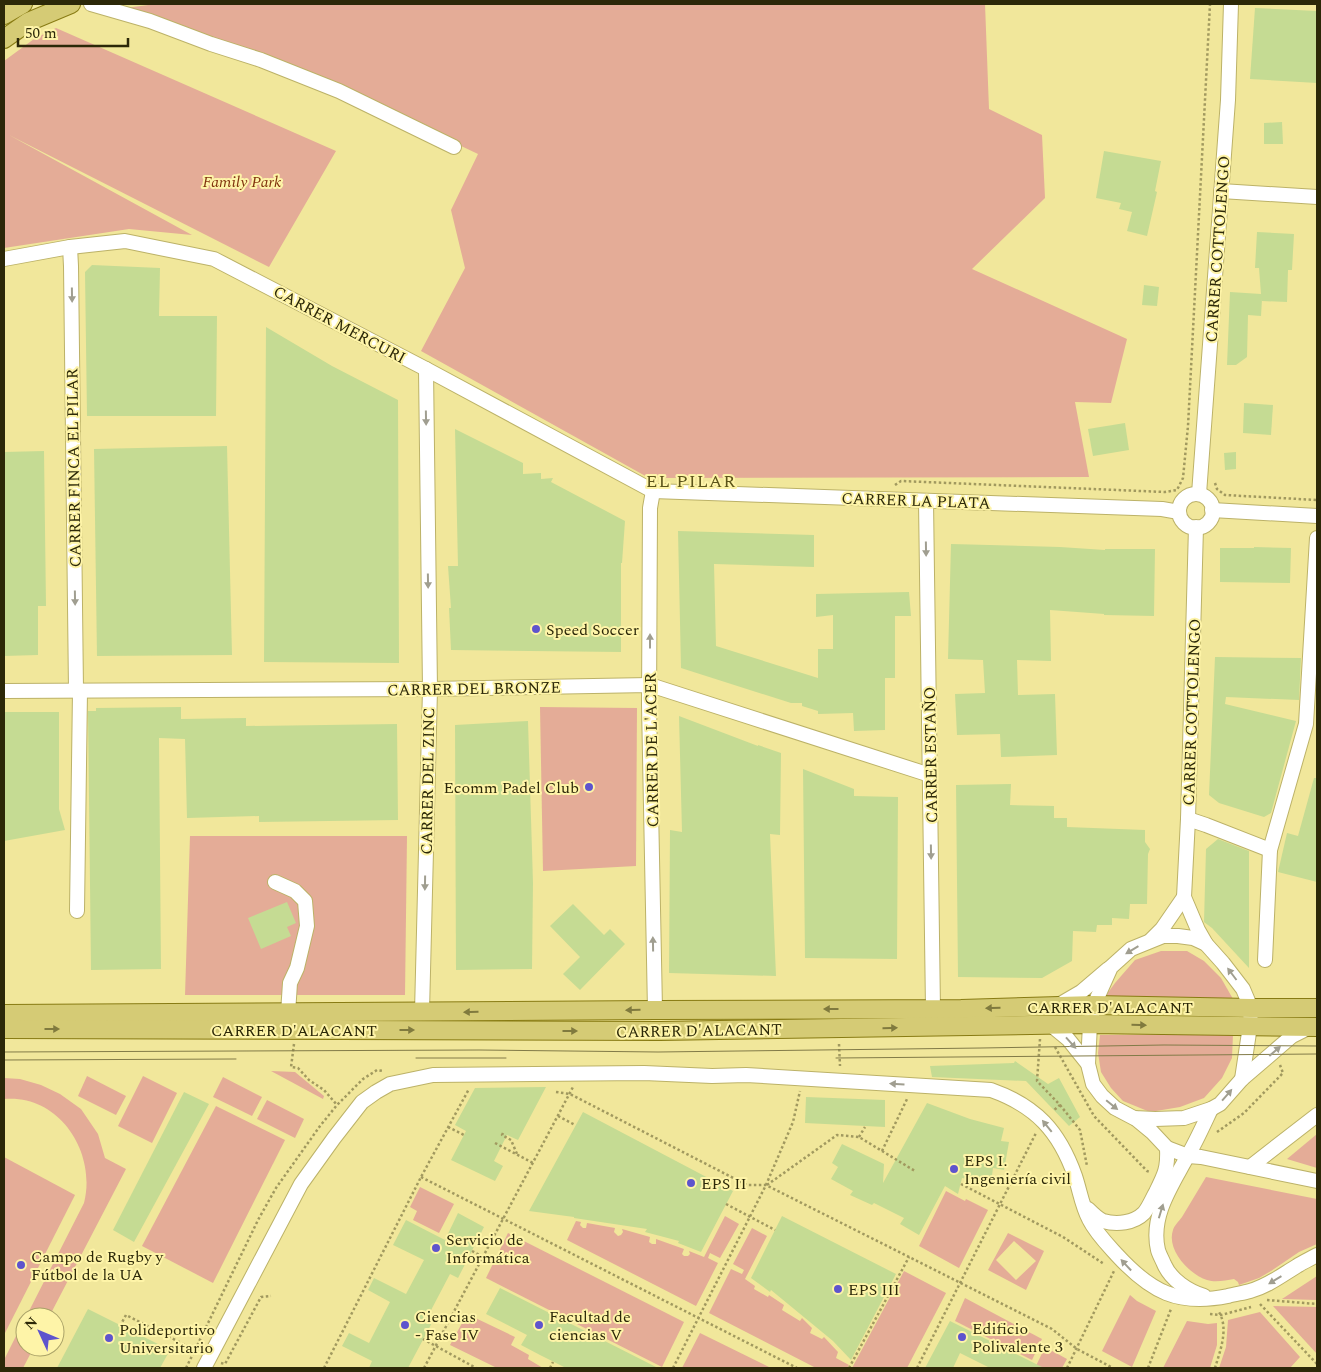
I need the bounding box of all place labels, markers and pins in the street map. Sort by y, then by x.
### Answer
place label: Speed Soccer [546,618,639,642]
marker: Speed Soccer [530,623,542,635]
place label: Ecomm Padel Club [443,776,579,800]
marker: Ecomm Padel Club [583,781,595,793]
place label: EPS I. Ingeniería civil [964,1149,1071,1191]
marker: EPS I. Ingeniería civil [948,1163,960,1175]
place label: EPS II [701,1172,747,1196]
marker: EPS II [685,1177,697,1189]
place label: Servicio de Informática [446,1228,530,1270]
marker: Servicio de Informática [430,1242,442,1254]
place label: Campo de Rugby y Fútbol de la UA [31,1245,165,1287]
marker: Campo de Rugby y Fútbol de la UA [15,1259,27,1271]
place label: EPS III [848,1278,900,1302]
marker: EPS III [832,1283,844,1295]
place label: Ciencias - Fase IV [415,1305,479,1347]
place label: Facultad de ciencias V [549,1305,631,1347]
place label: Edificio Polivalente 3 [972,1317,1063,1359]
place label: Polideportivo Universitario [119,1318,215,1360]
marker: Ciencias - Fase IV [399,1319,411,1331]
marker: Facultad de ciencias V [533,1319,545,1331]
marker: Edificio Polivalente 3 [956,1331,968,1343]
marker: Polideportivo Universitario [103,1332,115,1344]

